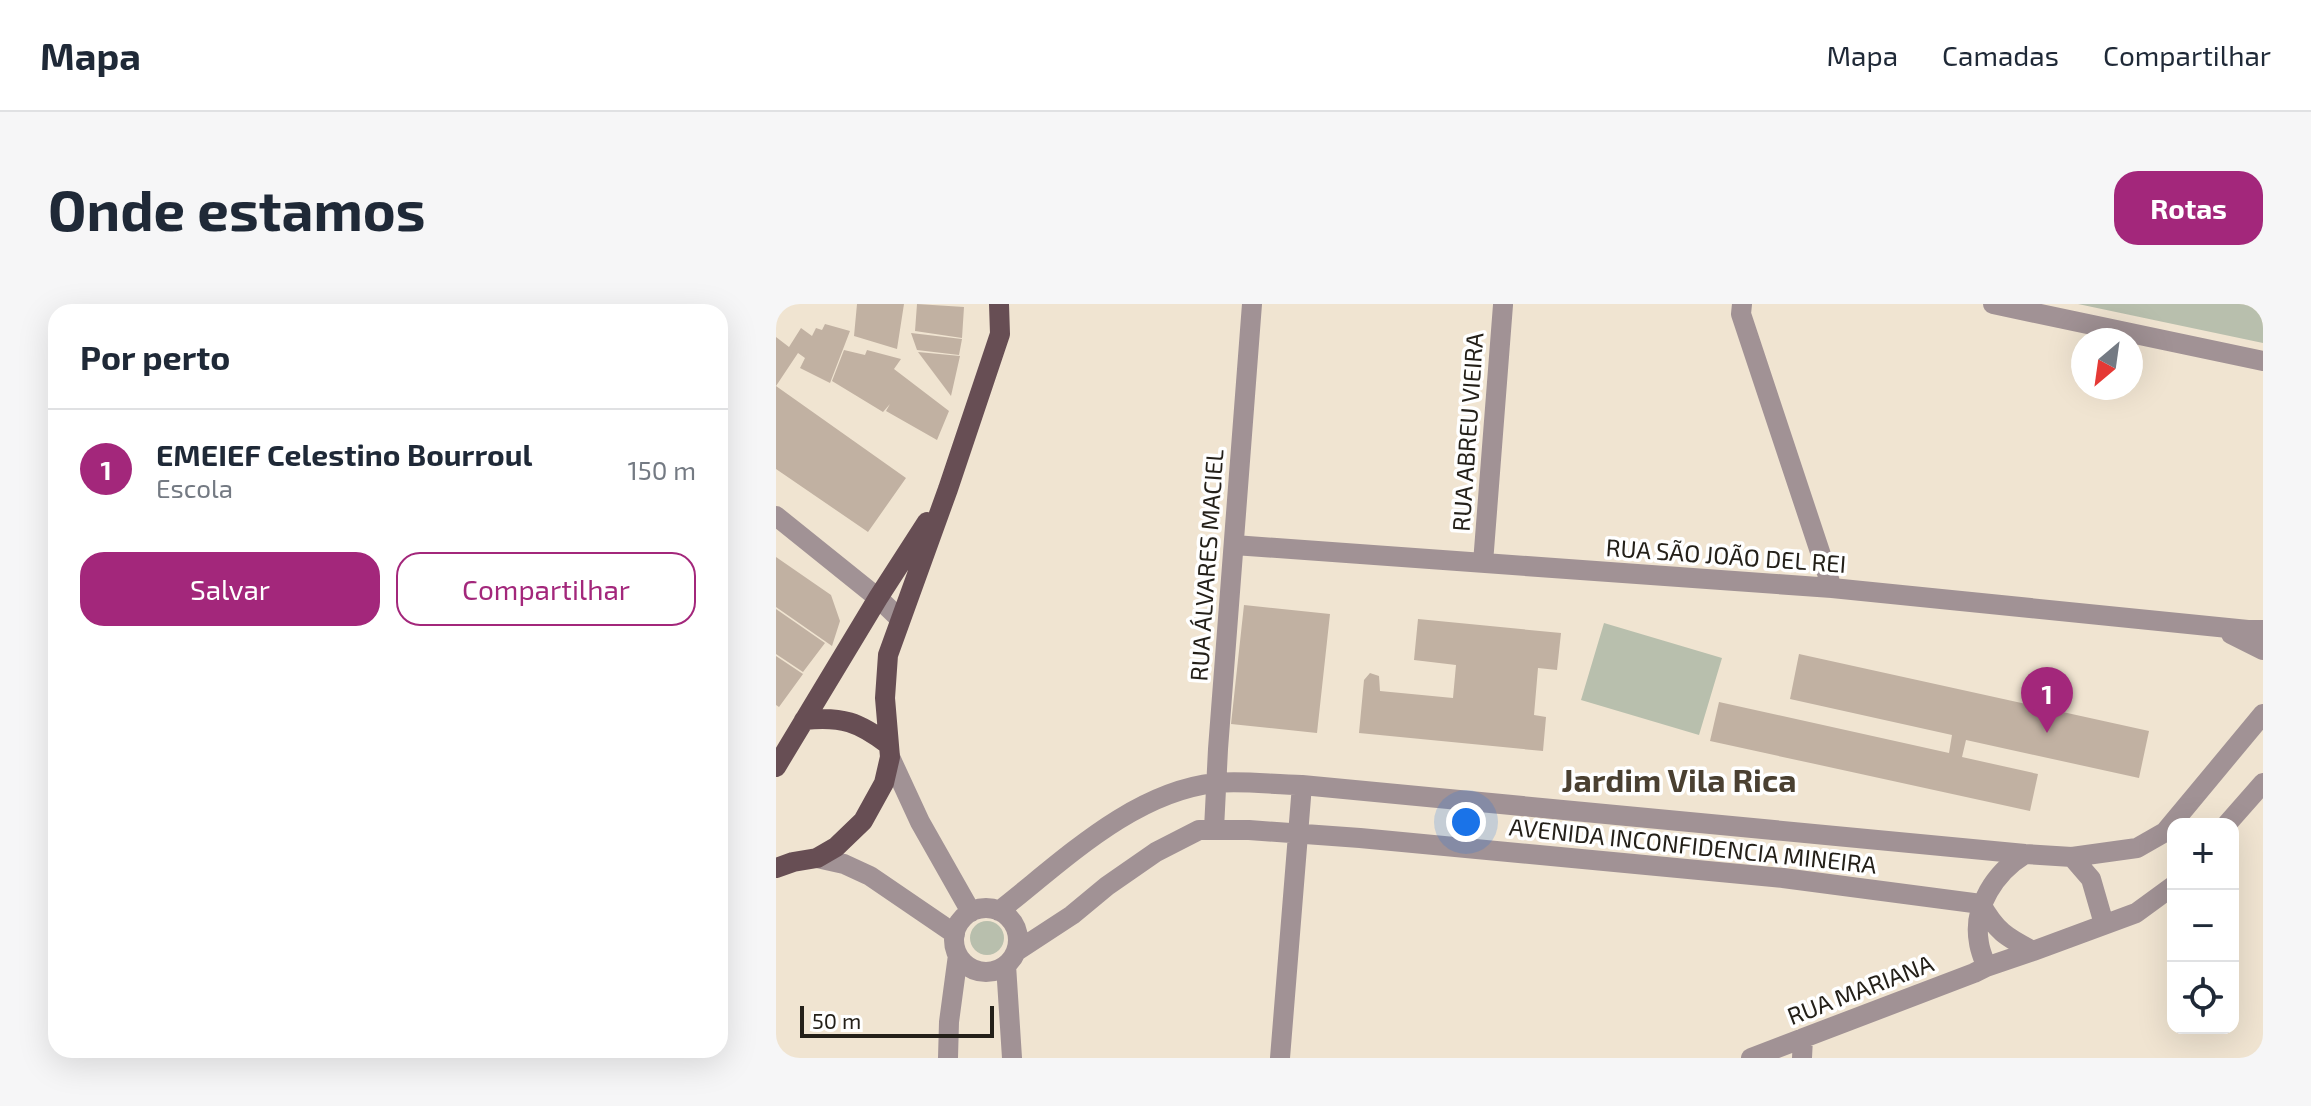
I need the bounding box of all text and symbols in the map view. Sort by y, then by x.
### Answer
text: Mapa [40,32,141,78]
text: Mapa [1827,38,1898,72]
text: Camadas [1942,38,2059,72]
text: Compartilhar [2103,38,2271,72]
button: Rotas [2114,171,2263,245]
text: Onde estamos [48,175,426,242]
north arrow [2071,328,2143,400]
street label: RUA ABREU VIEIRA [1446,332,1488,532]
text: Por perto [80,336,230,377]
text: EMEIEF Celestino Bourroul [156,436,532,472]
street label: RUA ÁLVARES MACIEL [1183,448,1229,682]
text: 1 [100,454,112,485]
text: 150 m [627,454,696,485]
text: Escola [156,472,233,503]
street label: RUA SÃO JOÃO DEL REI [1605,532,1847,578]
button: Salvar [80,552,380,626]
button: Compartilhar [396,552,696,626]
pin: 1 [2021,667,2073,733]
district label: Jardim Vila Rica [1562,760,1796,798]
your location [1446,802,1486,842]
street label: AVENIDA INCONFIDENCIA MINEIRA [1508,811,1878,879]
map controls [2167,818,2239,1034]
button: + [2167,818,2239,890]
button: − [2167,890,2239,962]
street label: RUA MARIANA [1783,948,1937,1030]
button: locate [2167,962,2239,1034]
scale bar [800,1002,994,1038]
text: 50 m [812,1007,861,1033]

